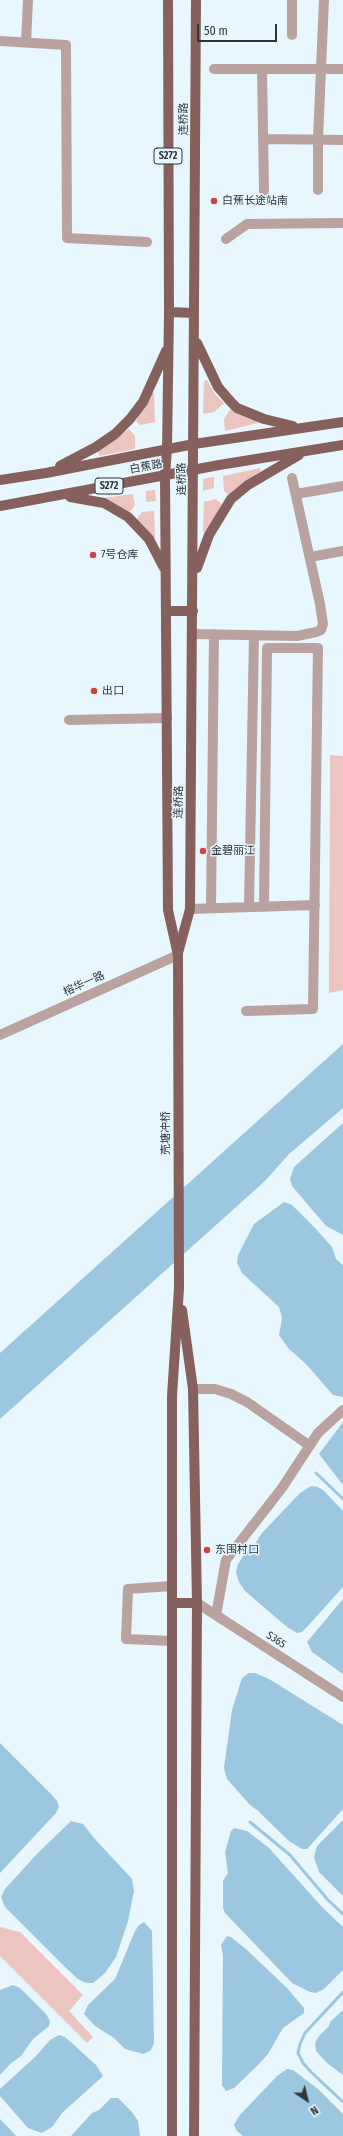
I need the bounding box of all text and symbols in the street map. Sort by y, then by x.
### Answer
scale bar [199,16,279,42]
text: 50 m [204,24,228,38]
street label: 连桥路 [177,103,191,135]
road number: S272 [154,148,182,164]
place label: 白蕉长途站南 [222,194,288,208]
marker: 白蕉长途站南 [209,196,219,206]
street label: 白蕉路 [129,458,163,476]
street label: 连桥路 [175,462,189,496]
road number: S272 [95,478,123,494]
place label: 7号仓库 [101,548,138,562]
marker: 7号仓库 [88,550,98,560]
place label: 出口 [102,684,124,698]
marker: 出口 [89,686,99,696]
street label: 连桥路 [172,785,186,819]
place label: 金碧丽江 [211,844,255,858]
marker: 金碧丽江 [198,846,208,856]
street label: 榕华一路 [61,969,107,999]
street label: 壳塘冲桥 [159,1111,173,1155]
place label: 东围村口 [215,1543,259,1557]
marker: 东围村口 [202,1545,212,1555]
street label: S365 [264,1629,288,1651]
north arrow [287,2080,327,2120]
text: N [308,2103,321,2117]

